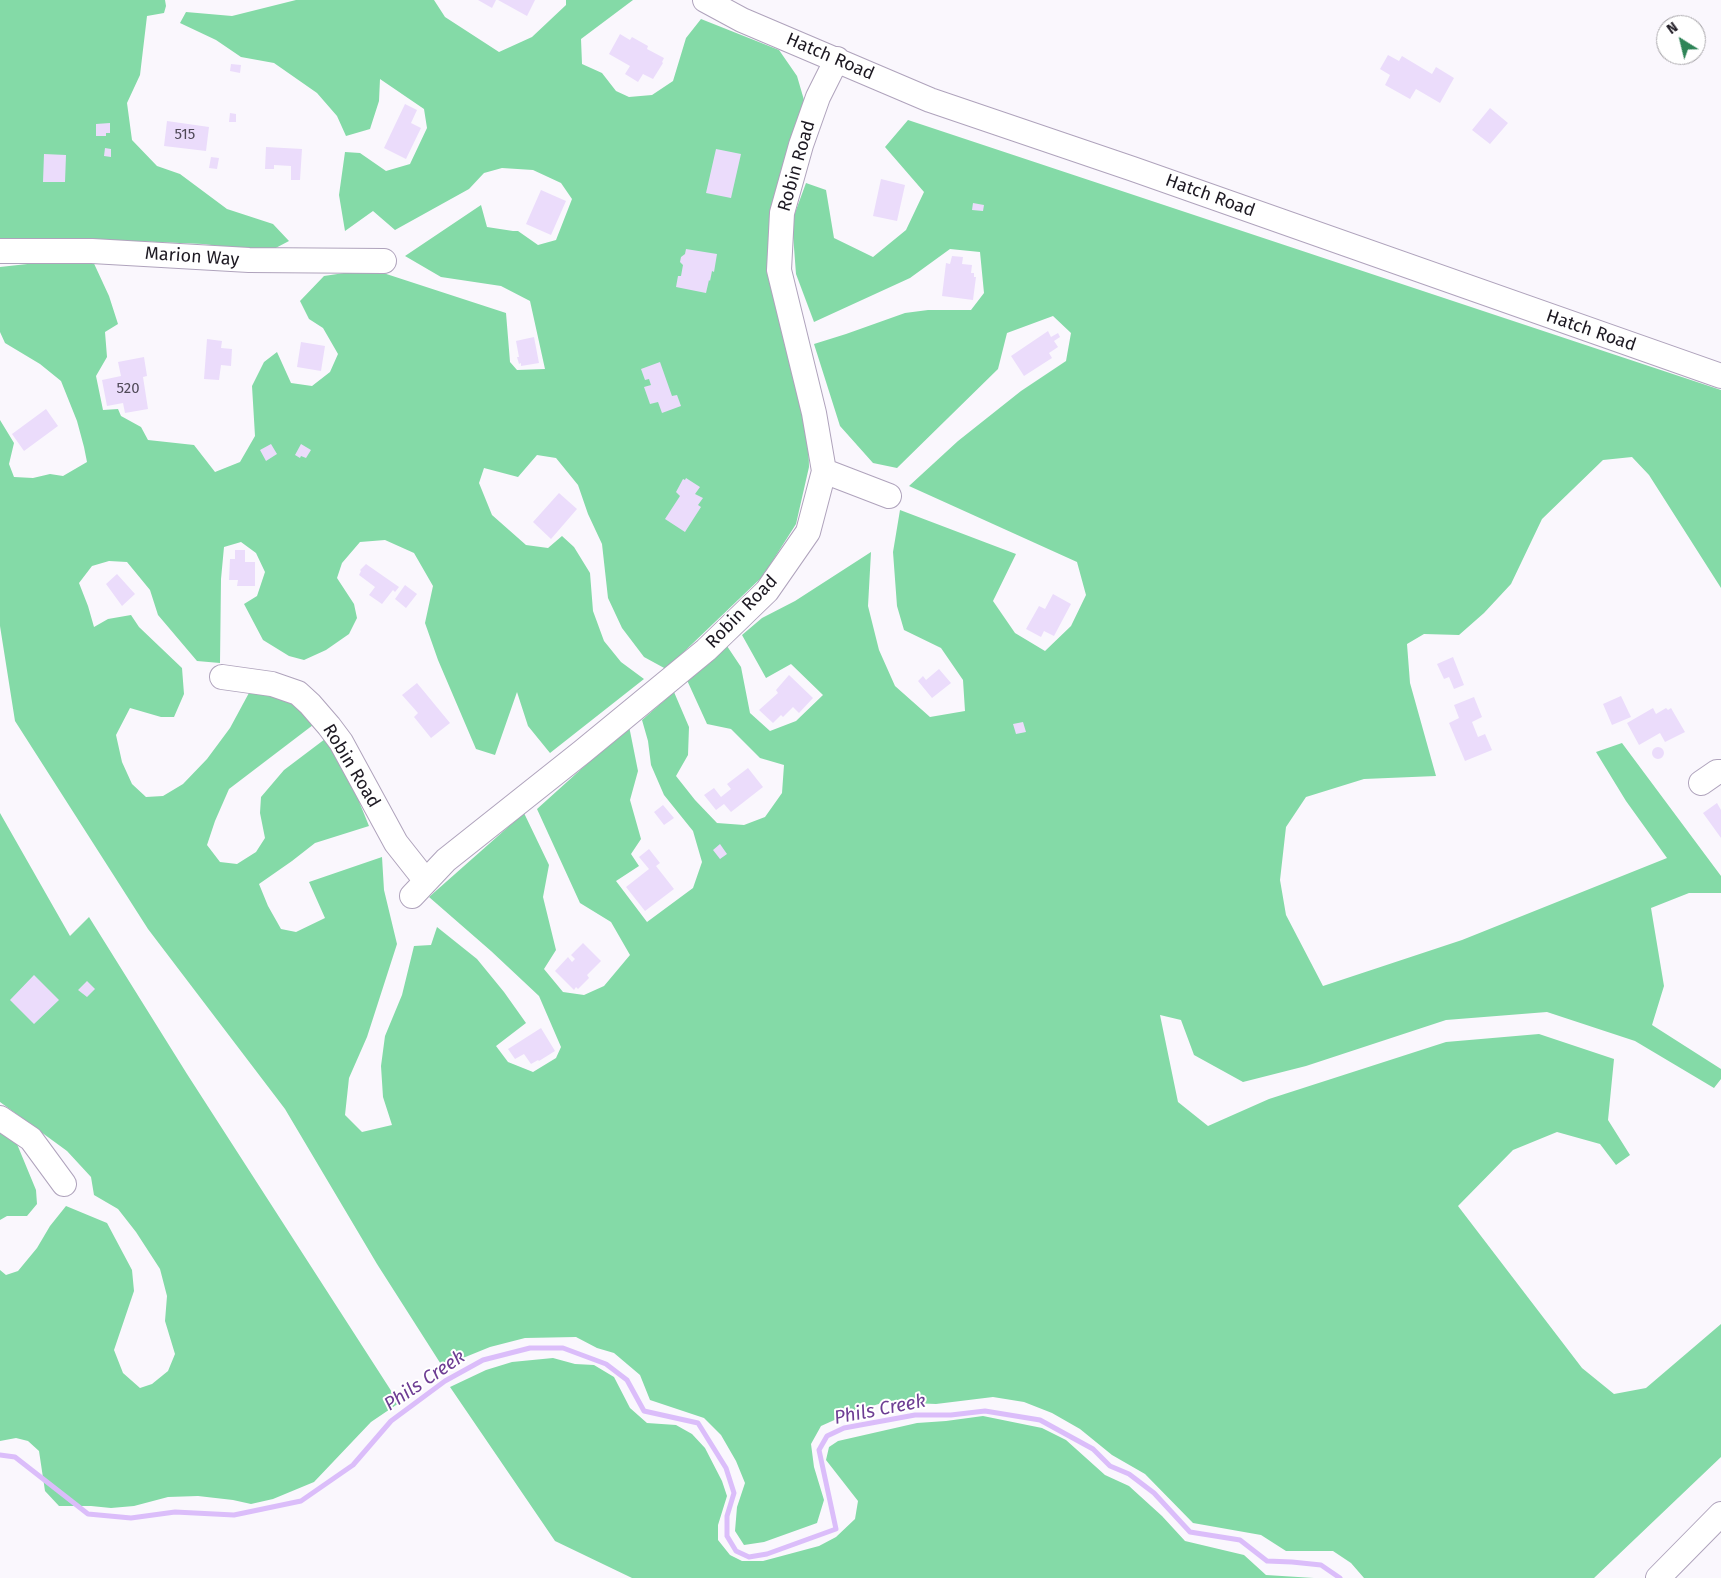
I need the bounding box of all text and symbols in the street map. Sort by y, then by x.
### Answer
north arrow [1656,15,1706,65]
text: N [1664,19,1681,38]
street label: Hatch Road [783,29,877,85]
street label: Robin Road [774,118,820,214]
house number: 515 [175,126,195,144]
street label: Hatch Road [1162,170,1258,222]
street label: Marion Way [144,243,240,271]
street label: Hatch Road [1543,306,1639,356]
house number: 520 [116,380,140,398]
street label: Robin Road [702,571,782,653]
street label: Robin Road [318,720,384,812]
water label: Phils Creek [380,1346,470,1416]
water label: Phils Creek [832,1390,928,1430]

